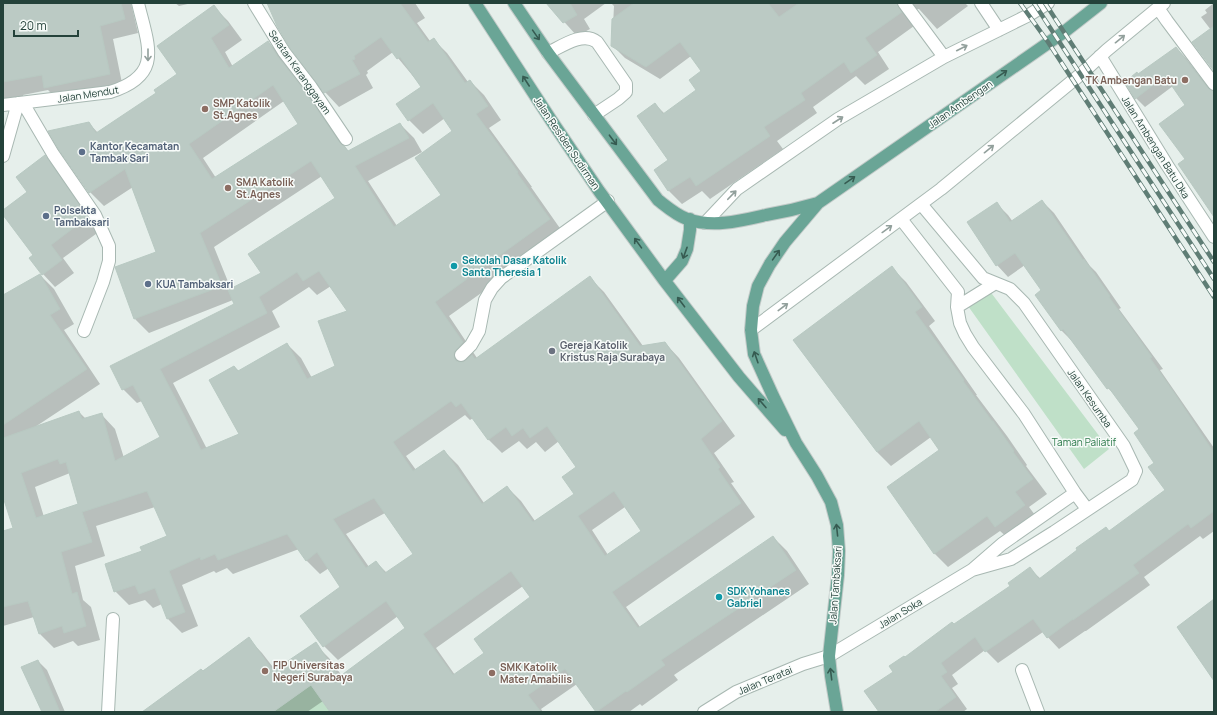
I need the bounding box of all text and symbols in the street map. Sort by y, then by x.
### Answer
scale bar [14,12,78,38]
text: 20 m [20,17,47,34]
street label: Selatan Karanggayam [266,27,334,117]
one-way arrow [532,29,540,40]
one-way arrow [1115,35,1126,43]
one-way arrow [956,44,968,51]
one-way arrow [144,48,152,61]
one-way arrow [997,70,1008,78]
place label: TK Ambengan Batu [1086,73,1177,87]
one-way arrow [521,75,529,87]
marker: TK Ambengan Batu [1180,75,1190,85]
street label: Jalan Ambengan [925,76,995,131]
street label: Jalan Mendut [56,82,120,106]
street label: Jalan Ambengan Batu Dka [1119,93,1193,201]
street label: Jalan Residen Sudirman [531,94,603,192]
place label: SMP Katolik St.Agnes [213,96,271,122]
marker: SMP Katolik St.Agnes [200,104,210,114]
one-way arrow [832,115,843,124]
one-way arrow [609,134,617,145]
place label: Kantor Kecamatan Tambak Sari [90,139,179,165]
one-way arrow [984,144,994,153]
marker: Kantor Kecamatan Tambak Sari [77,147,87,157]
place label: SMA Katolik St.Agnes [236,175,294,201]
one-way arrow [844,176,855,184]
marker: SMA Katolik St.Agnes [223,183,233,193]
one-way arrow [727,190,736,200]
place label: Polsekta Tambaksari [54,203,109,229]
marker: Polsekta Tambaksari [41,211,51,221]
one-way arrow [881,225,892,233]
one-way arrow [633,237,642,248]
one-way arrow [681,247,688,260]
one-way arrow [772,250,780,261]
place label: Sekolah Dasar Katolik Santa Theresia 1 [462,253,567,279]
marker: Sekolah Dasar Katolik Santa Theresia 1 [449,261,459,271]
place label: KUA Tambaksari [156,277,233,291]
marker: KUA Tambaksari [143,279,153,289]
one-way arrow [677,296,685,307]
one-way arrow [777,303,788,311]
place label: Gereja Katolik Kristus Raja Surabaya [560,338,665,364]
marker: Gereja Katolik Kristus Raja Surabaya [547,346,557,356]
one-way arrow [752,352,760,364]
street label: Jalan Kesumba [1065,366,1115,430]
one-way arrow [757,398,766,409]
park label: Taman Paliatif [1052,435,1117,449]
one-way arrow [834,524,841,537]
street label: Jalan Tambaksari [825,545,845,625]
place label: SDK Yohanes Gabriel [727,584,791,610]
marker: SDK Yohanes Gabriel [714,592,724,602]
street label: Jalan Soka [876,594,924,632]
place label: FIP Universitas Negeri Surabaya [273,658,353,684]
place label: SMK Katolik Mater Amabilis [500,660,572,686]
street label: Jalan Teratai [736,662,794,698]
marker: FIP Universitas Negeri Surabaya [260,666,270,676]
marker: SMK Katolik Mater Amabilis [487,668,497,678]
one-way arrow [827,668,834,681]

